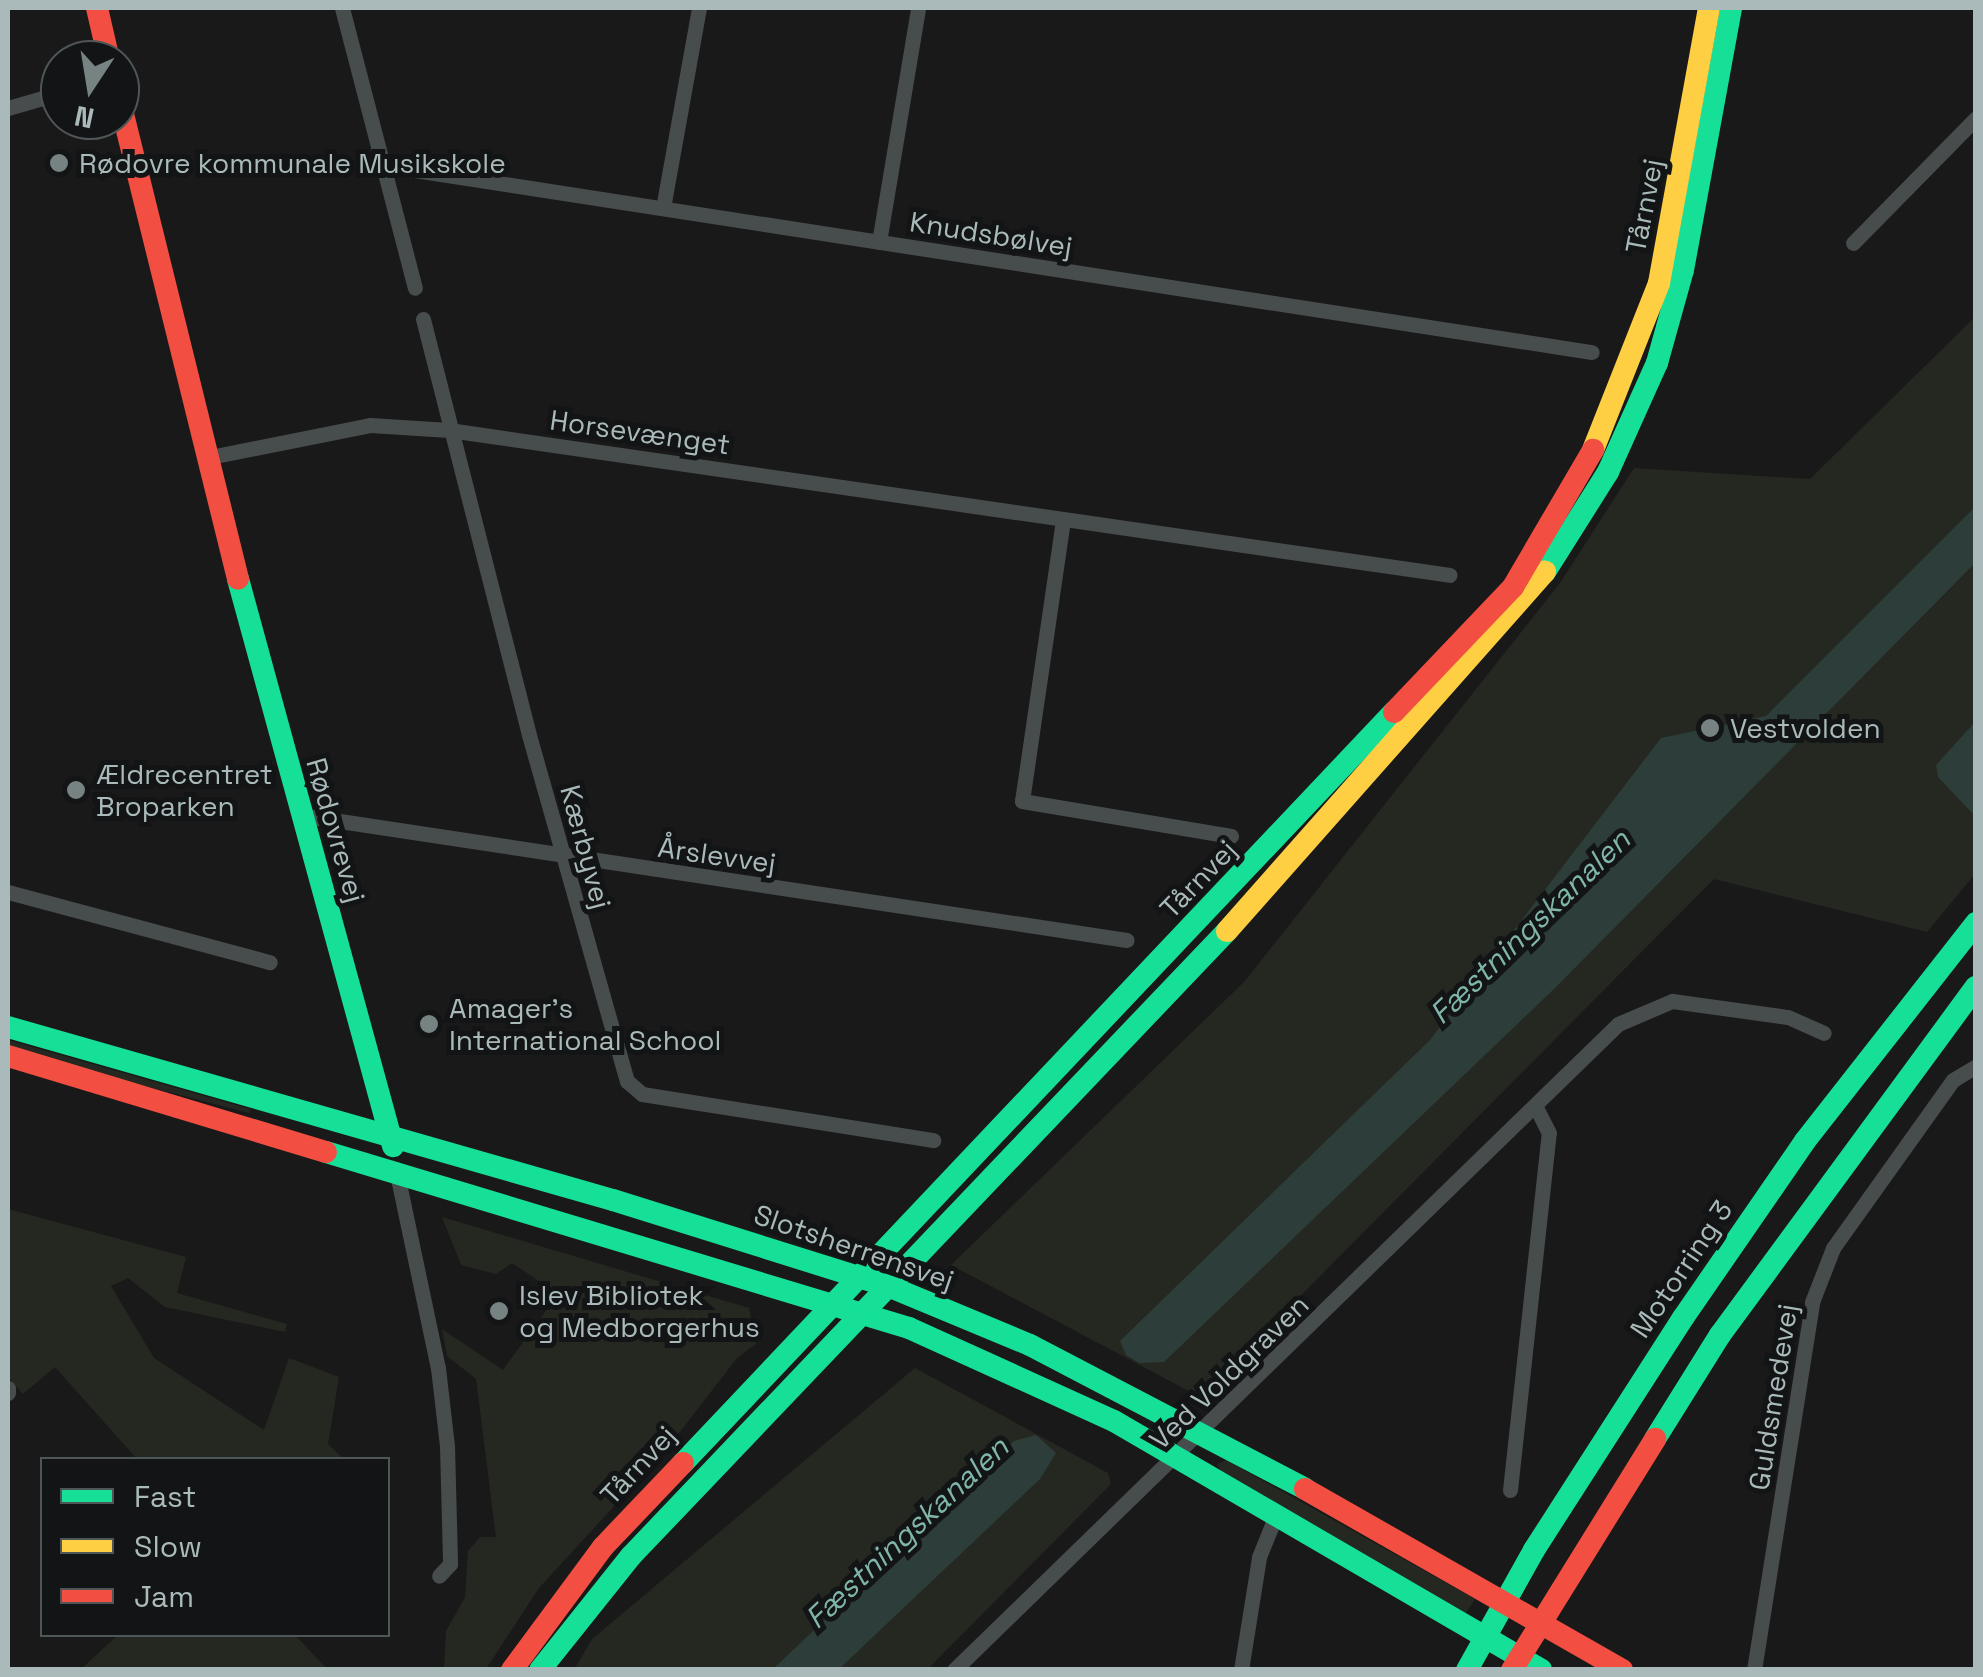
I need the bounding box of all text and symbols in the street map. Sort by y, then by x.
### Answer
north arrow [40,40,140,140]
text: N [71,98,97,137]
place label: Rødovre kommunale Musikskole [79,146,506,180]
marker: Rødovre kommunale Musikskole [48,152,70,174]
street label: Tårnvej [1618,156,1670,256]
street label: Knudsbølvej [907,205,1075,263]
street label: Horsevænget [548,403,732,461]
place label: Vestvolden [1730,711,1881,745]
marker: Vestvolden [1699,717,1721,739]
street label: Rødovrevej [299,754,373,906]
place label: Ældrecentret Broparken [96,757,273,823]
marker: Ældrecentret Broparken [65,779,87,801]
street label: Kærbyvej [553,781,619,913]
water label: Fæstningskanalen [1422,822,1638,1032]
street label: Årslevvej [656,830,778,880]
street label: Tårnvej [1153,833,1243,925]
place label: Amager's International School [449,991,721,1057]
marker: Amager's International School [418,1013,440,1035]
street label: Motorring 3 [1623,1194,1739,1344]
street label: Slotsherrensvej [750,1197,958,1297]
place label: Islev Bibliotek og Medborgerhus [519,1278,760,1344]
street label: Ved Voldgraven [1142,1288,1316,1456]
marker: Islev Bibliotek og Medborgerhus [488,1300,510,1322]
street label: Guldsmedevej [1742,1302,1804,1492]
street label: Tårnvej [593,1419,683,1511]
water label: Fæstningskanalen [798,1430,1016,1636]
legend [40,1457,390,1637]
text: Fast [134,1477,196,1516]
text: Slow [134,1527,202,1566]
text: Jam [134,1577,194,1616]

